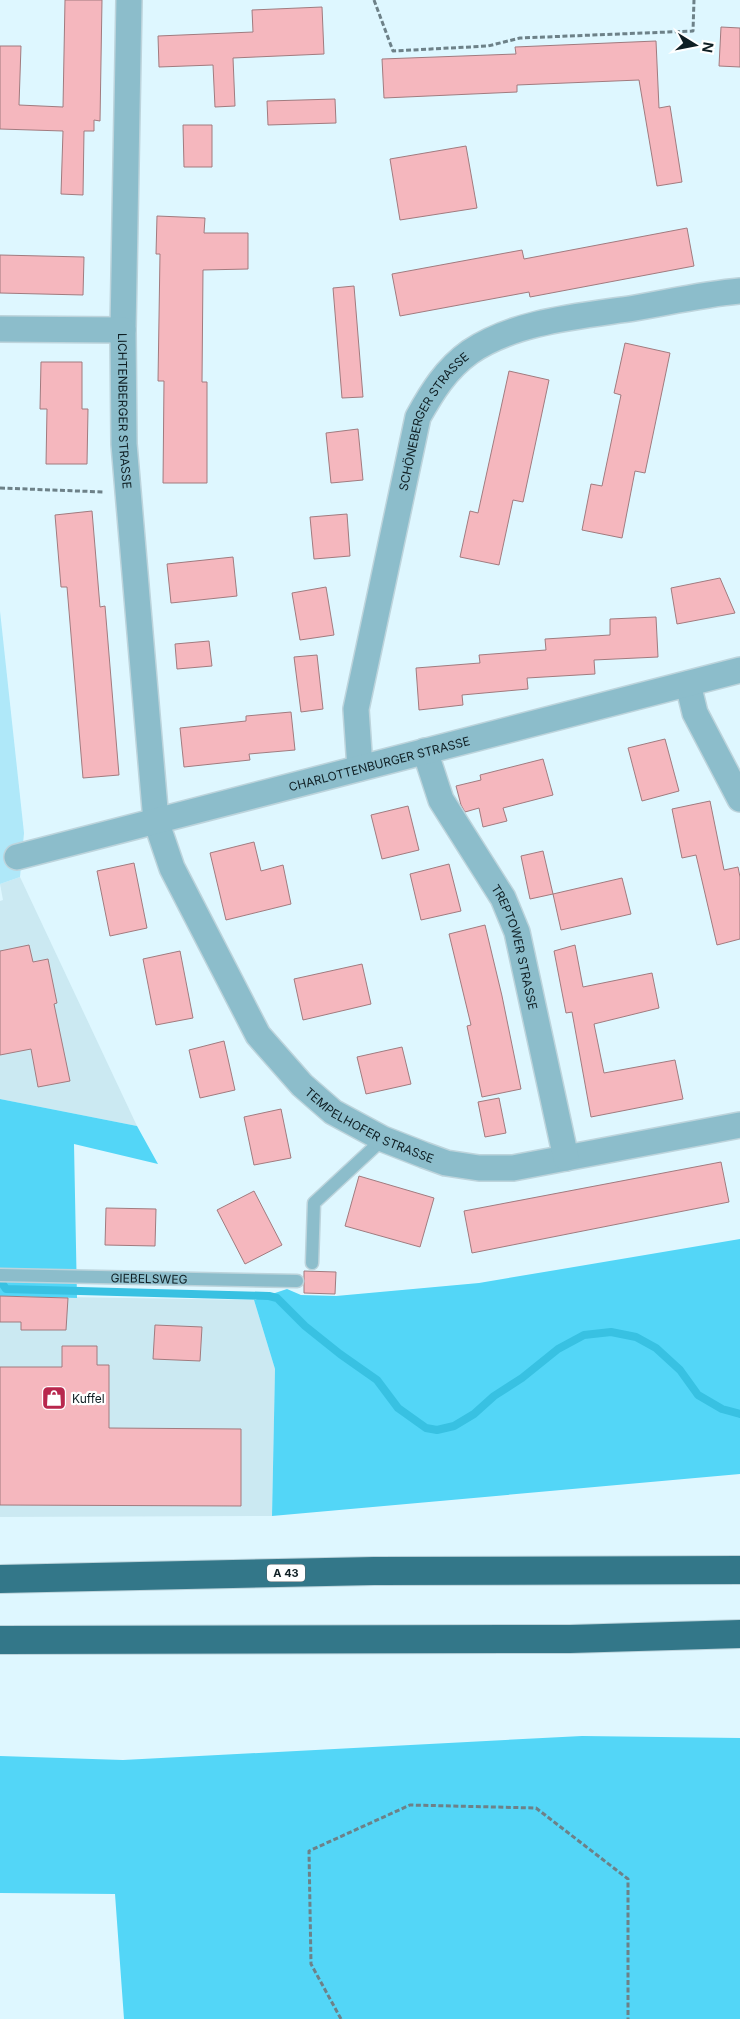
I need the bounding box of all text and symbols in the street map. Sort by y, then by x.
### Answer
north arrow [670,20,720,70]
text: N [699,41,718,54]
street label: LICHTENBERGER STRASSE [116,333,135,489]
street label: SCHÖNEBERGER STRASSE [395,349,471,492]
street label: CHARLOTTENBURGER STRASSE [287,733,471,794]
street label: TREPTOWER STRASSE [489,881,541,1011]
street label: TEMPELHOFER STRASSE [302,1084,436,1166]
street label: GIEBELSWEG [110,1270,188,1286]
shop icon: Kuffel [41,1385,67,1411]
place label: Kuffel [72,1391,105,1406]
road number: A 43 [267,1565,305,1582]

